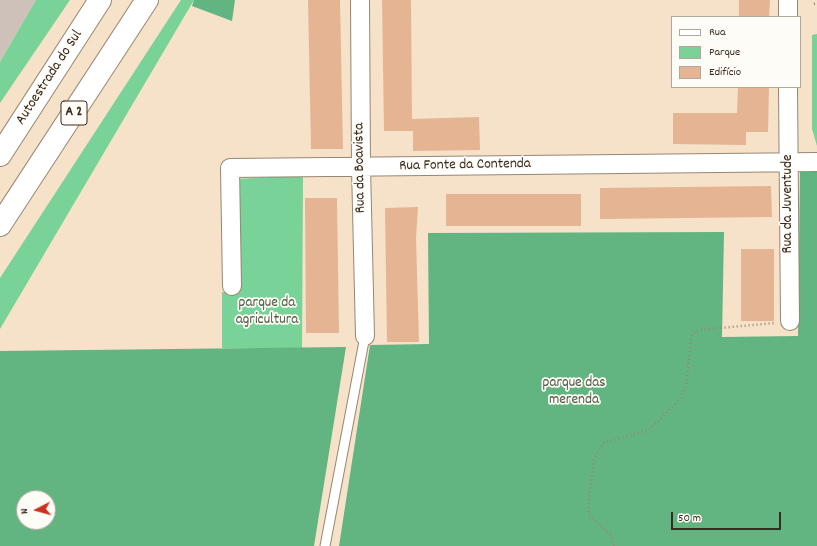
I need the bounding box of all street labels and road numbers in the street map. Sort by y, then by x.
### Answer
street label: Autoestrada do Sul [13,27,87,129]
road number: A 2 [61,101,87,125]
street label: Rua da Boavista [351,123,371,213]
street label: Rua da Juventude [780,154,798,254]
street label: Rua Fonte da Contenda [399,156,531,176]

